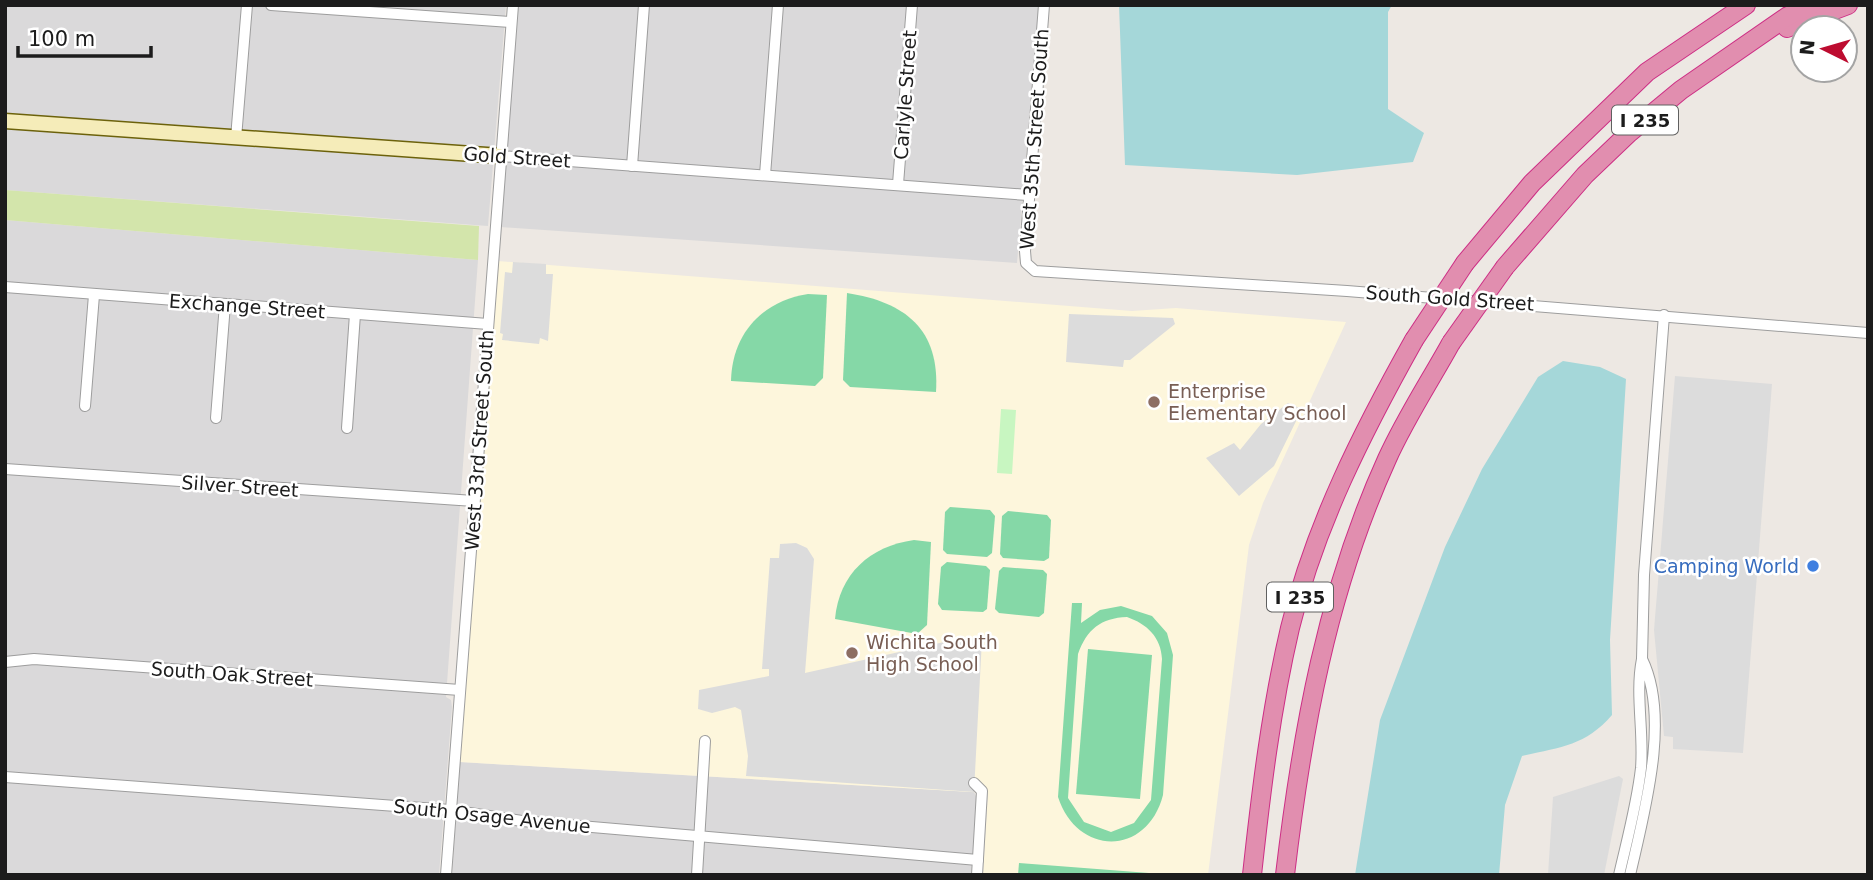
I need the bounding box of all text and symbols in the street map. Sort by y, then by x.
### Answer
scale bar [18,14,150,58]
north arrow [1789,14,1859,84]
text: 100 m [28,27,95,51]
street label: West 35th Street South [1015,28,1053,250]
street label: Carlyle Street [889,29,921,161]
text: N [1795,39,1819,56]
road number: I 235 [1612,106,1678,134]
street label: Gold Street [463,142,571,172]
street label: South Gold Street [1365,281,1535,315]
street label: Exchange Street [168,290,326,322]
street label: West 33rd Street South [460,329,498,551]
place label: Enterprise Elementary School [1168,380,1346,424]
marker: Enterprise Elementary School [1146,394,1162,410]
street label: Silver Street [181,471,299,501]
place label: Camping World [1654,555,1799,577]
marker: Camping World [1805,558,1821,574]
road number: I 235 [1267,582,1333,612]
place label: Wichita South High School [866,631,998,675]
marker: Wichita South High School [844,645,860,661]
street label: South Oak Street [150,657,314,691]
street label: South Osage Avenue [392,795,592,837]

